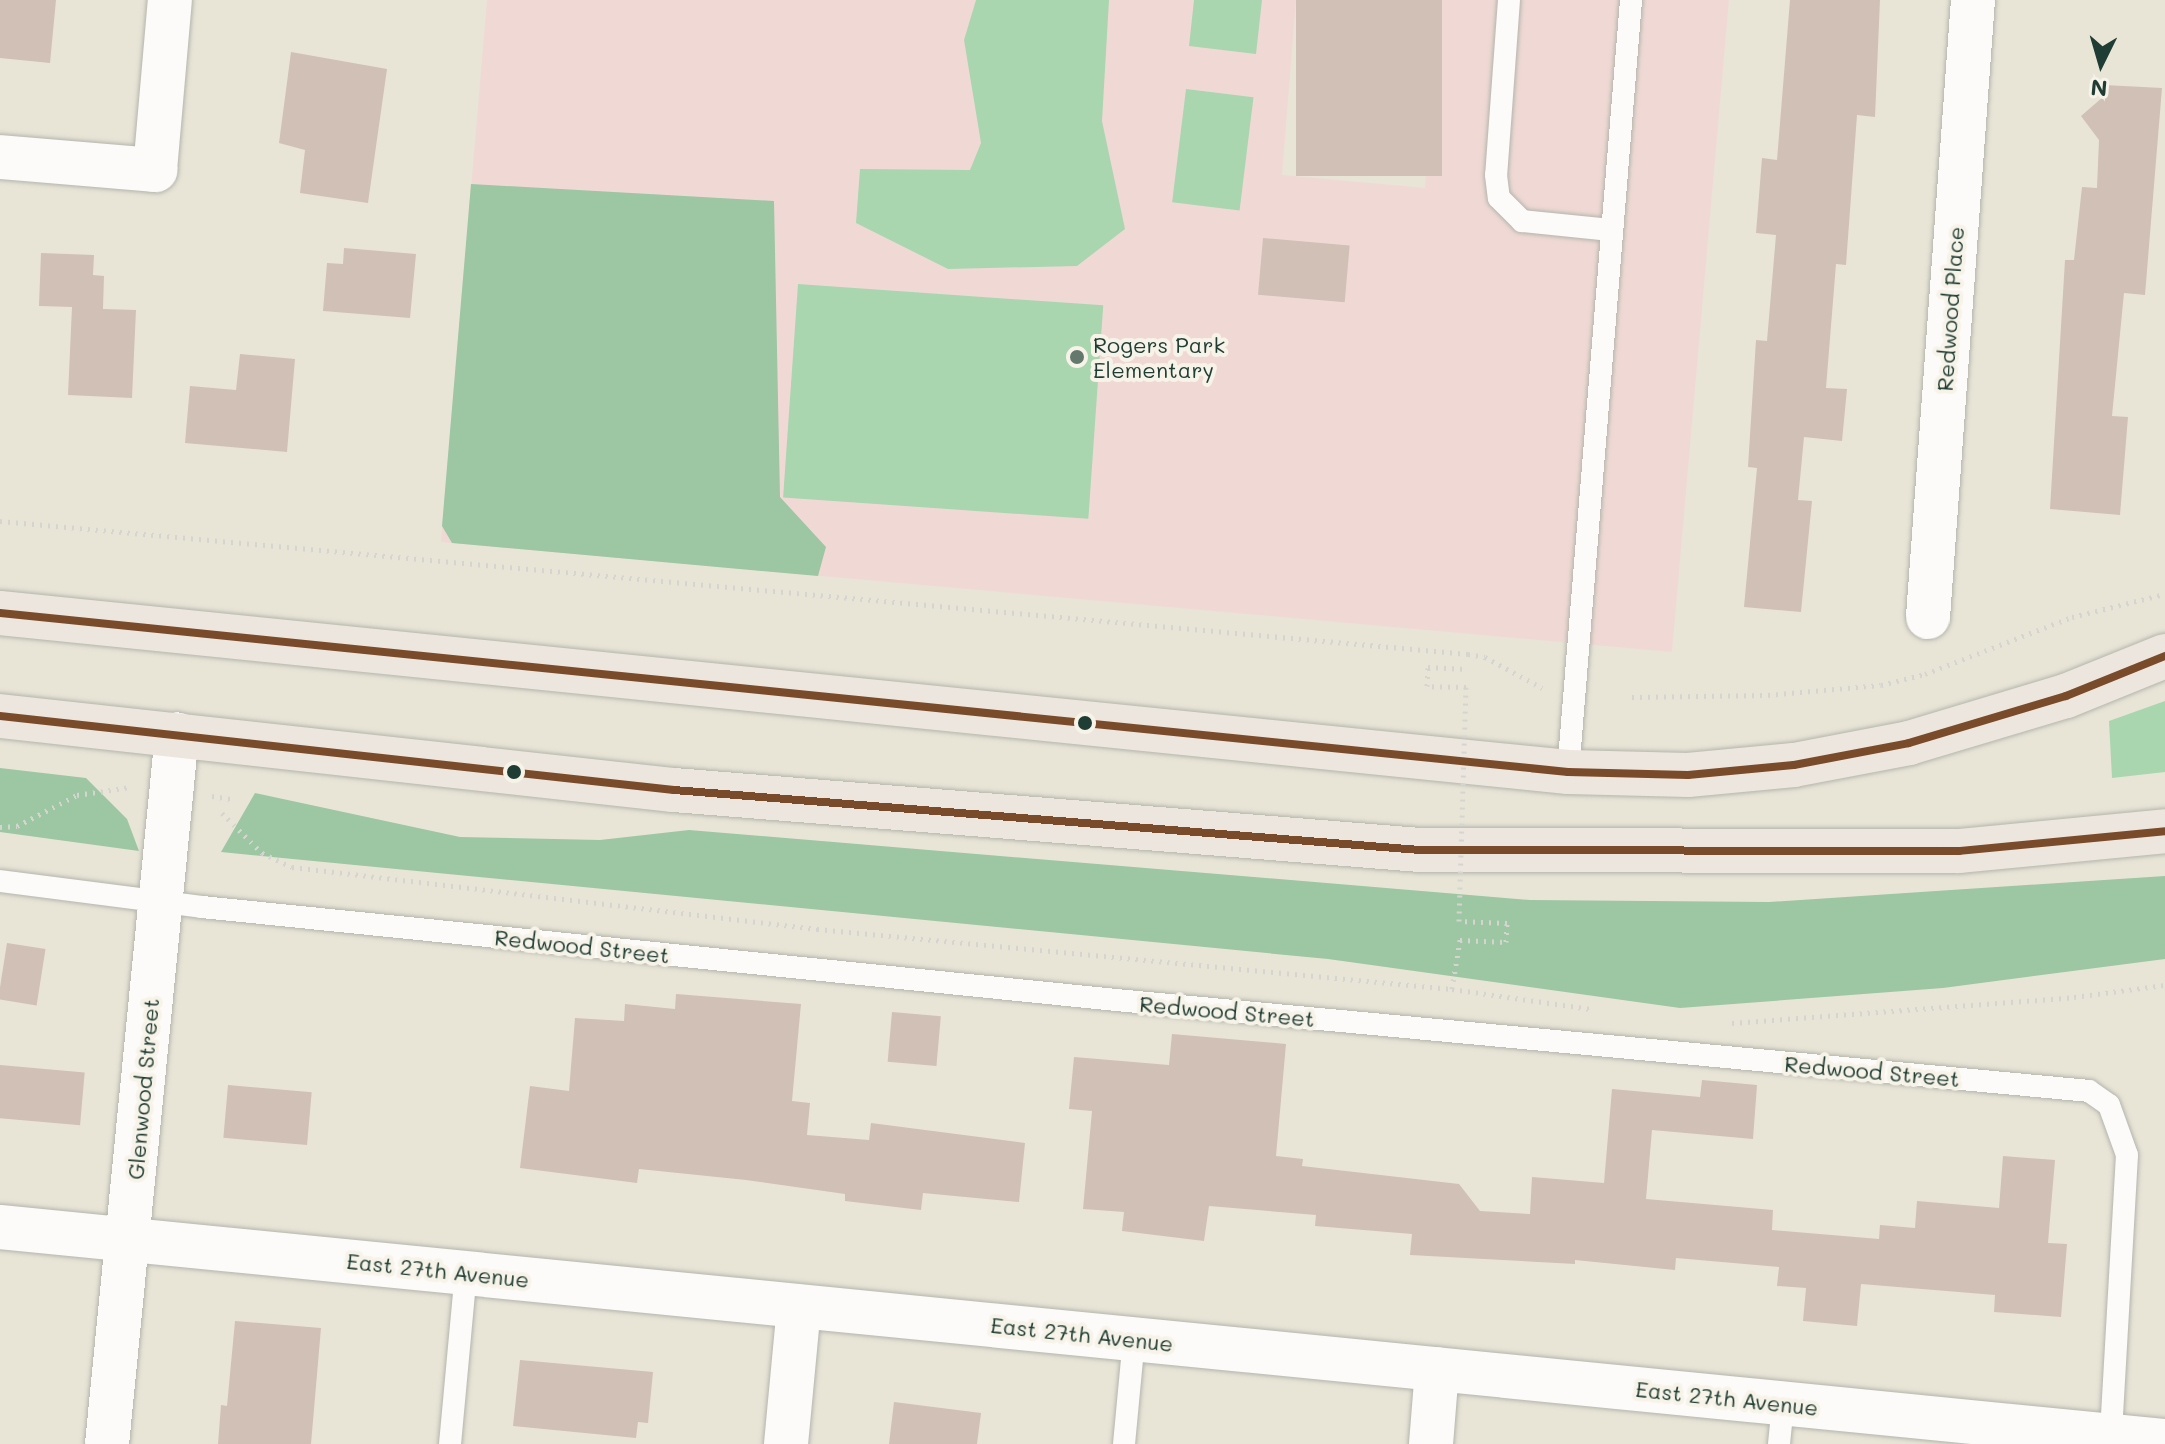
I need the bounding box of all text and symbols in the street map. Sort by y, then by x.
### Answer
north arrow [2061,24,2141,104]
text: N [2089,73,2108,104]
street label: Redwood Place [1931,226,1969,392]
place label: Rogers Park Elementary [1093,331,1225,382]
marker: Rogers Park Elementary [1068,348,1086,366]
unlabelled marker [1077,715,1093,731]
unlabelled marker [506,764,522,780]
street label: Redwood Street [493,924,671,968]
street label: Redwood Street [1138,990,1316,1032]
street label: Glenwood Street [122,997,164,1181]
street label: Redwood Street [1783,1050,1961,1092]
street label: East 27th Avenue [345,1247,531,1293]
street label: East 27th Avenue [989,1311,1175,1357]
street label: East 27th Avenue [1634,1375,1820,1421]

